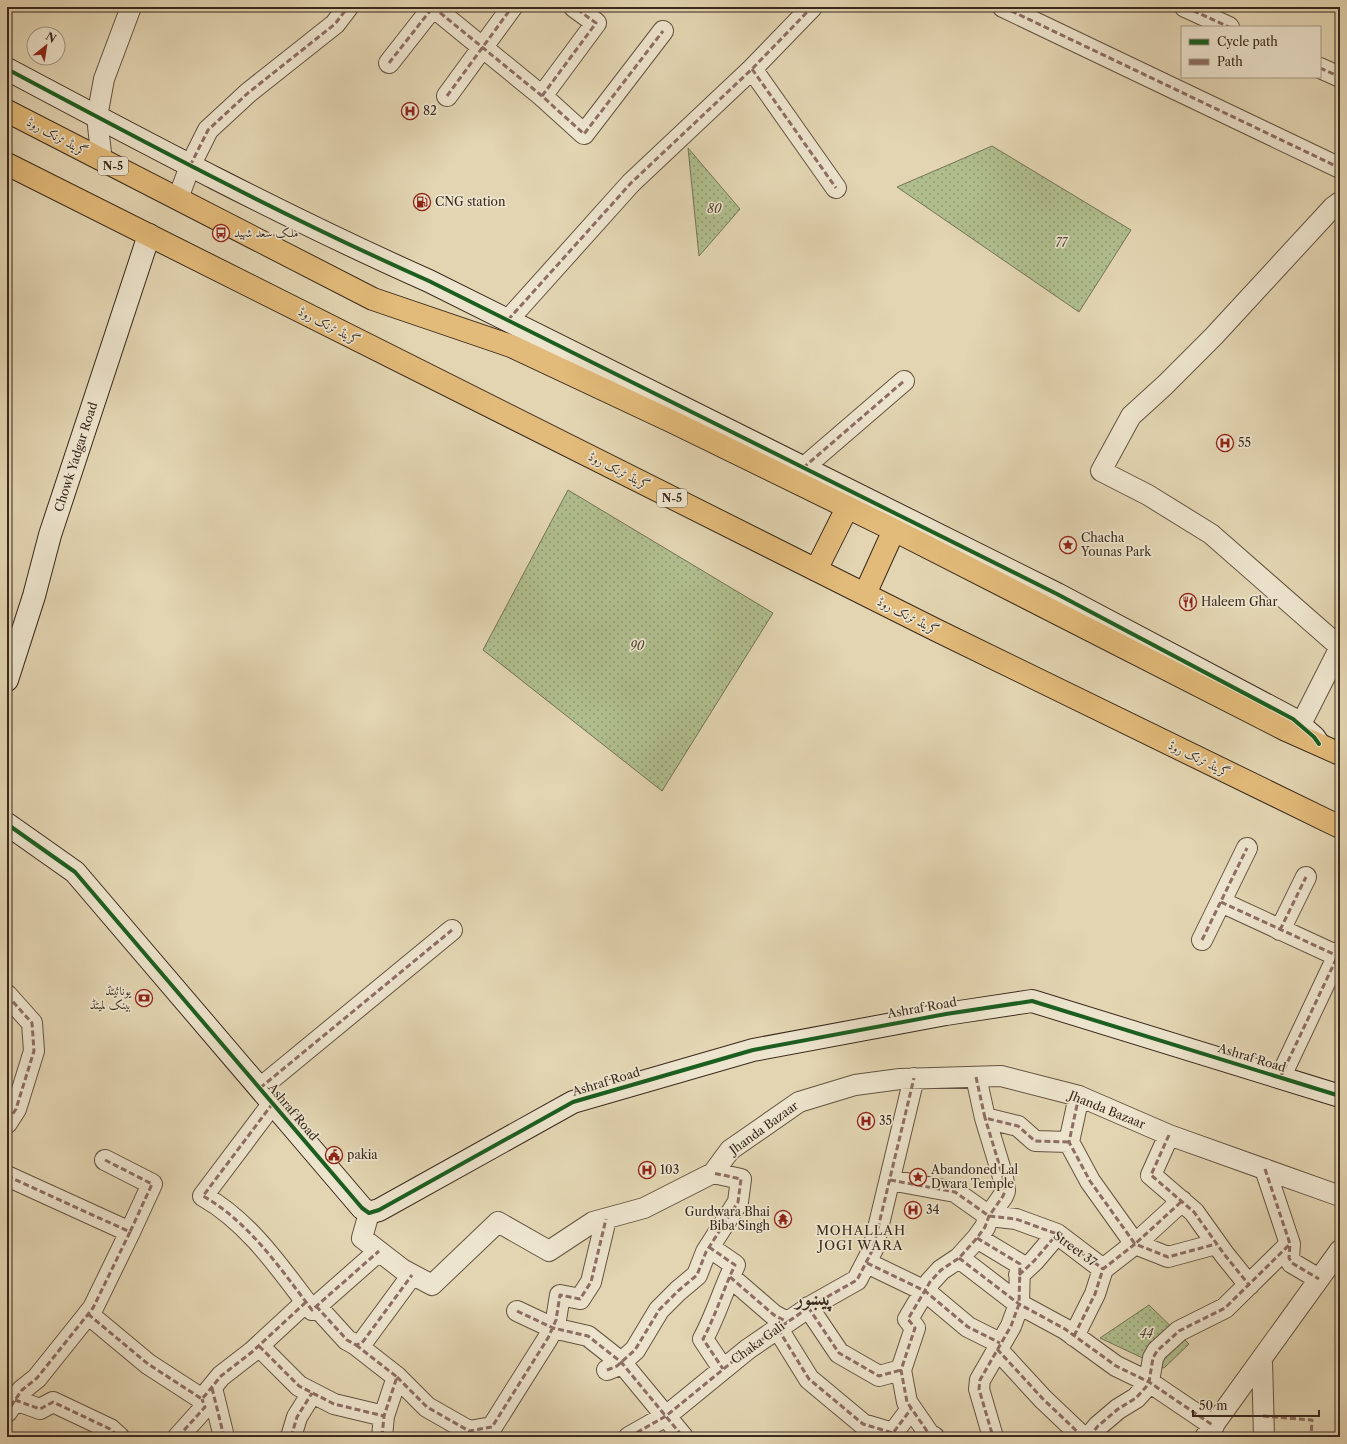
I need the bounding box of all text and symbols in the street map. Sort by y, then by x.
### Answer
north arrow [26,26,66,66]
legend [1181,26,1321,78]
text: N [43,29,59,46]
text: Cycle path [1217,34,1278,49]
text: Path [1217,54,1243,69]
hospital icon: 82 [400,101,420,121]
place label: 82 [423,103,437,118]
street label: گرینڈ ٹرنک روڈ [24,114,90,160]
road number: N-5 [98,157,128,175]
fuel station icon: CNG station [412,192,432,212]
place label: CNG station [435,194,506,209]
park label: 80 [707,201,722,216]
bus stop icon: ملک سعد شہید [211,223,231,243]
place label: ملک سعد شہید [234,225,298,241]
park label: 77 [1055,235,1069,250]
street label: گرینڈ ٹرنک روڈ [296,304,363,348]
street label: Chowk Yadgar Road [51,399,101,514]
hospital icon: 55 [1215,433,1235,453]
place label: 55 [1238,435,1251,450]
street label: گرینڈ ٹرنک روڈ [586,449,653,493]
road number: N-5 [657,489,687,507]
place label: Chacha Younas Park [1080,530,1152,559]
place icon: Chacha Younas Park [1058,535,1078,555]
restaurant icon: Haleem Ghar [1178,592,1198,612]
street label: گرینڈ ٹرنک روڈ [875,594,942,638]
place label: Haleem Ghar [1201,594,1277,609]
park label: 90 [630,638,645,653]
street label: گرینڈ ٹرنک روڈ [1165,737,1233,781]
place label: یونائیٹڈ بینک لمیٹڈ [90,983,132,1012]
bank icon: یونائیٹڈ بینک لمیٹڈ [134,988,154,1008]
street label: Ashraf Road [885,994,958,1021]
street label: Ashraf Road [1215,1040,1289,1075]
street label: Ashraf Road [569,1064,642,1099]
street label: Ashraf Road [264,1079,322,1144]
street label: Jhanda Bazaar [1065,1087,1148,1132]
street label: Jhanda Bazaar [725,1098,801,1159]
hospital icon: 35 [856,1111,876,1131]
place label: 35 [879,1113,892,1128]
public building icon: pakia [324,1145,344,1165]
place label: pakia [347,1147,378,1162]
hospital icon: 103 [637,1160,657,1180]
place label: 103 [660,1162,679,1177]
place label: Abandoned Lal Dwara Temple [930,1162,1019,1191]
place icon: Abandoned Lal Dwara Temple [908,1167,928,1187]
hospital icon: 34 [903,1200,923,1220]
place label: 34 [926,1202,940,1217]
place label: Gurdwara Bhai Biba Singh [685,1204,770,1233]
temple icon: Gurdwara Bhai Biba Singh [773,1209,793,1229]
district label: MOHALLAH JOGI WARA [816,1222,906,1253]
street label: Street 37 [1051,1228,1100,1269]
district label: پيښور [793,1286,833,1312]
street label: Chaka Gali [728,1318,788,1367]
park label: 44 [1139,1326,1154,1341]
scale bar [1193,1392,1319,1418]
text: 50 m [1199,1398,1228,1413]

